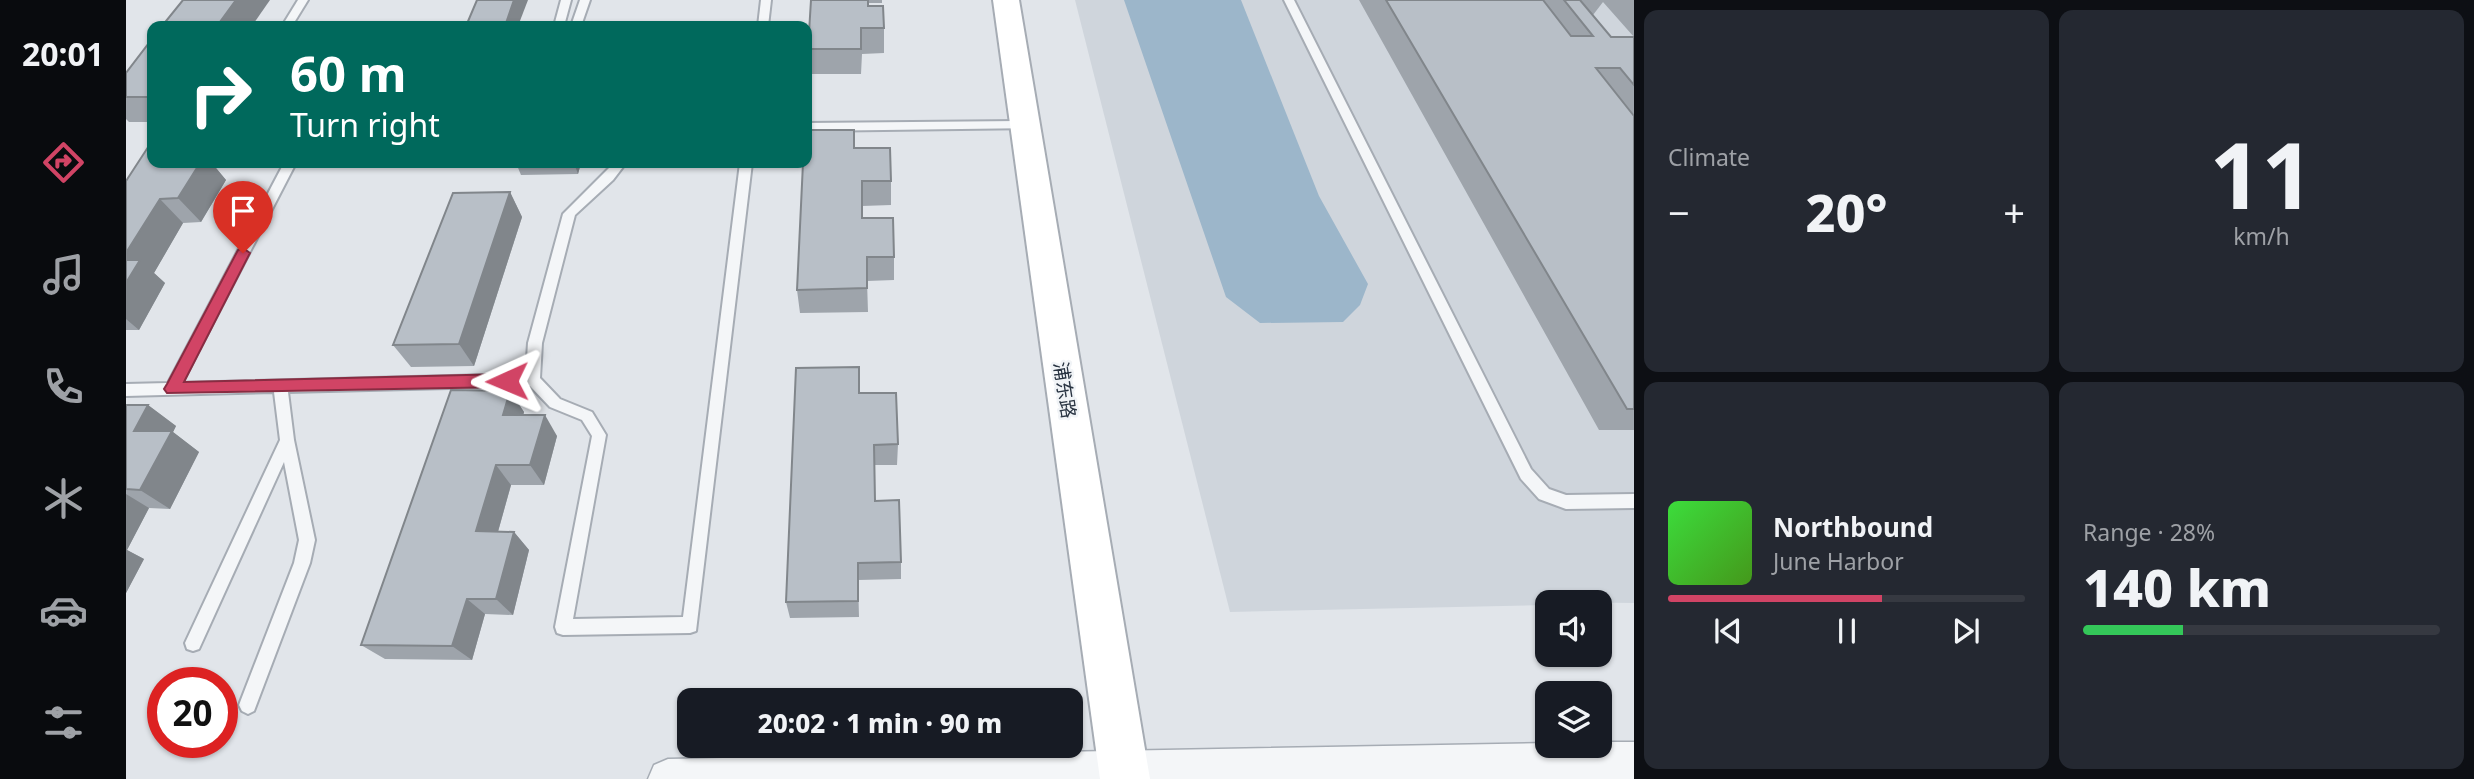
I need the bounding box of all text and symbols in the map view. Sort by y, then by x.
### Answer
text: 20:01 [22,32,104,75]
text: 60 m [290,40,407,106]
icon: right [175,49,266,140]
text: Turn right [290,103,440,146]
text: 11 [2209,112,2314,236]
icon: directions [39,138,88,187]
text: Climate [1668,141,1750,173]
text: 20° [1805,176,1888,247]
pin [213,181,273,253]
text: − [1668,186,1690,238]
text: + [2003,186,2025,238]
icon: arrive [224,192,262,230]
text: km/h [2233,220,2290,252]
icon: music [39,250,88,299]
position arrow [470,344,544,418]
street label: 浦东路 [1048,360,1082,420]
icon: phone [39,362,88,411]
icon: climate [39,474,88,523]
text: Northbound [1773,509,1933,545]
text: Range · 28% [2083,516,2215,548]
text: June Harbor [1773,545,1904,577]
text: 140 km [2083,551,2271,622]
icon: car [39,586,88,635]
map controls [1535,590,1612,758]
button: sound [1535,590,1612,667]
icon: previous [1709,612,1747,650]
icon: pause [1828,612,1866,650]
icon: next [1947,612,1985,650]
speed limit sign: 20 [147,667,238,758]
button: layers [1535,681,1612,758]
icon: filters [39,698,88,747]
text: 20:02 · 1 min · 90 m [758,705,1002,741]

